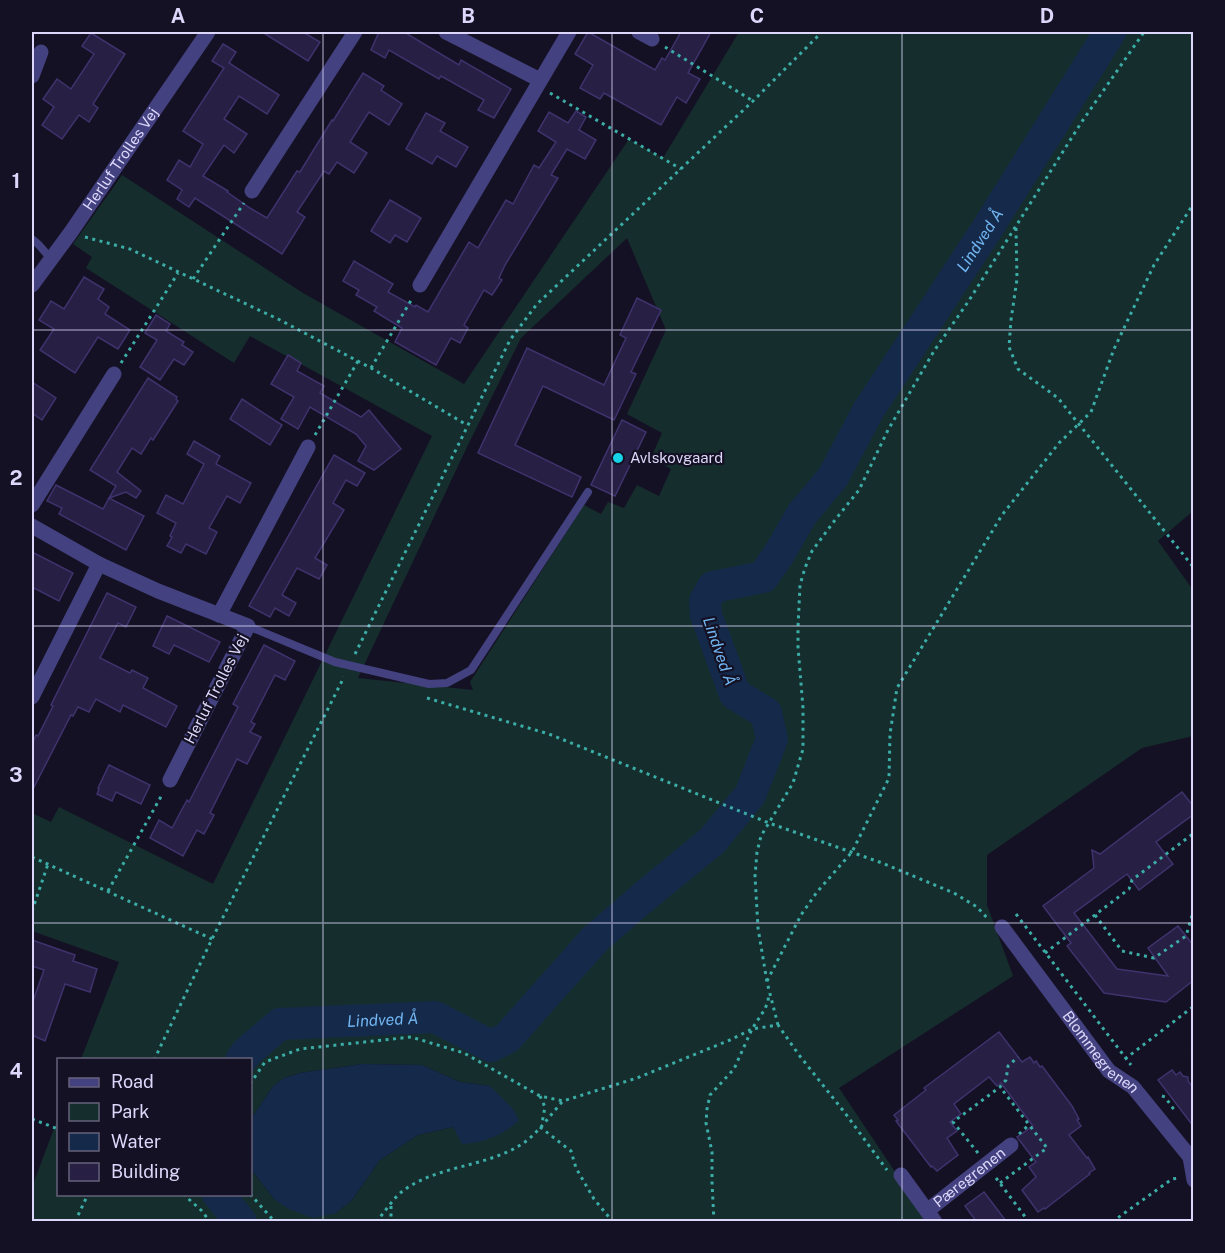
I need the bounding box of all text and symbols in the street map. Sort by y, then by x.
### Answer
text: A [171,4,185,28]
text: B [461,4,475,28]
text: C [750,4,764,28]
text: D [1040,4,1054,28]
street label: Herluf Trolles Vej [79,104,162,214]
text: 1 [12,169,20,193]
water label: Lindved Å [953,204,1007,275]
place label: Avlskovgaard [630,449,723,466]
marker: Avlskovgaard [611,451,625,465]
text: 2 [10,466,22,490]
water label: Lindved Å [699,614,742,688]
street label: Herluf Trolles Vej [181,631,251,746]
text: 3 [9,763,23,787]
water label: Lindved Å [347,1007,419,1031]
street label: Blommegrenen [1059,1007,1143,1096]
legend [57,1058,252,1196]
text: 4 [9,1059,23,1083]
text: Road [111,1071,154,1092]
text: Park [111,1101,149,1122]
text: Water [111,1131,161,1152]
street label: Pæregrenen [930,1144,1009,1211]
text: Building [111,1161,180,1182]

